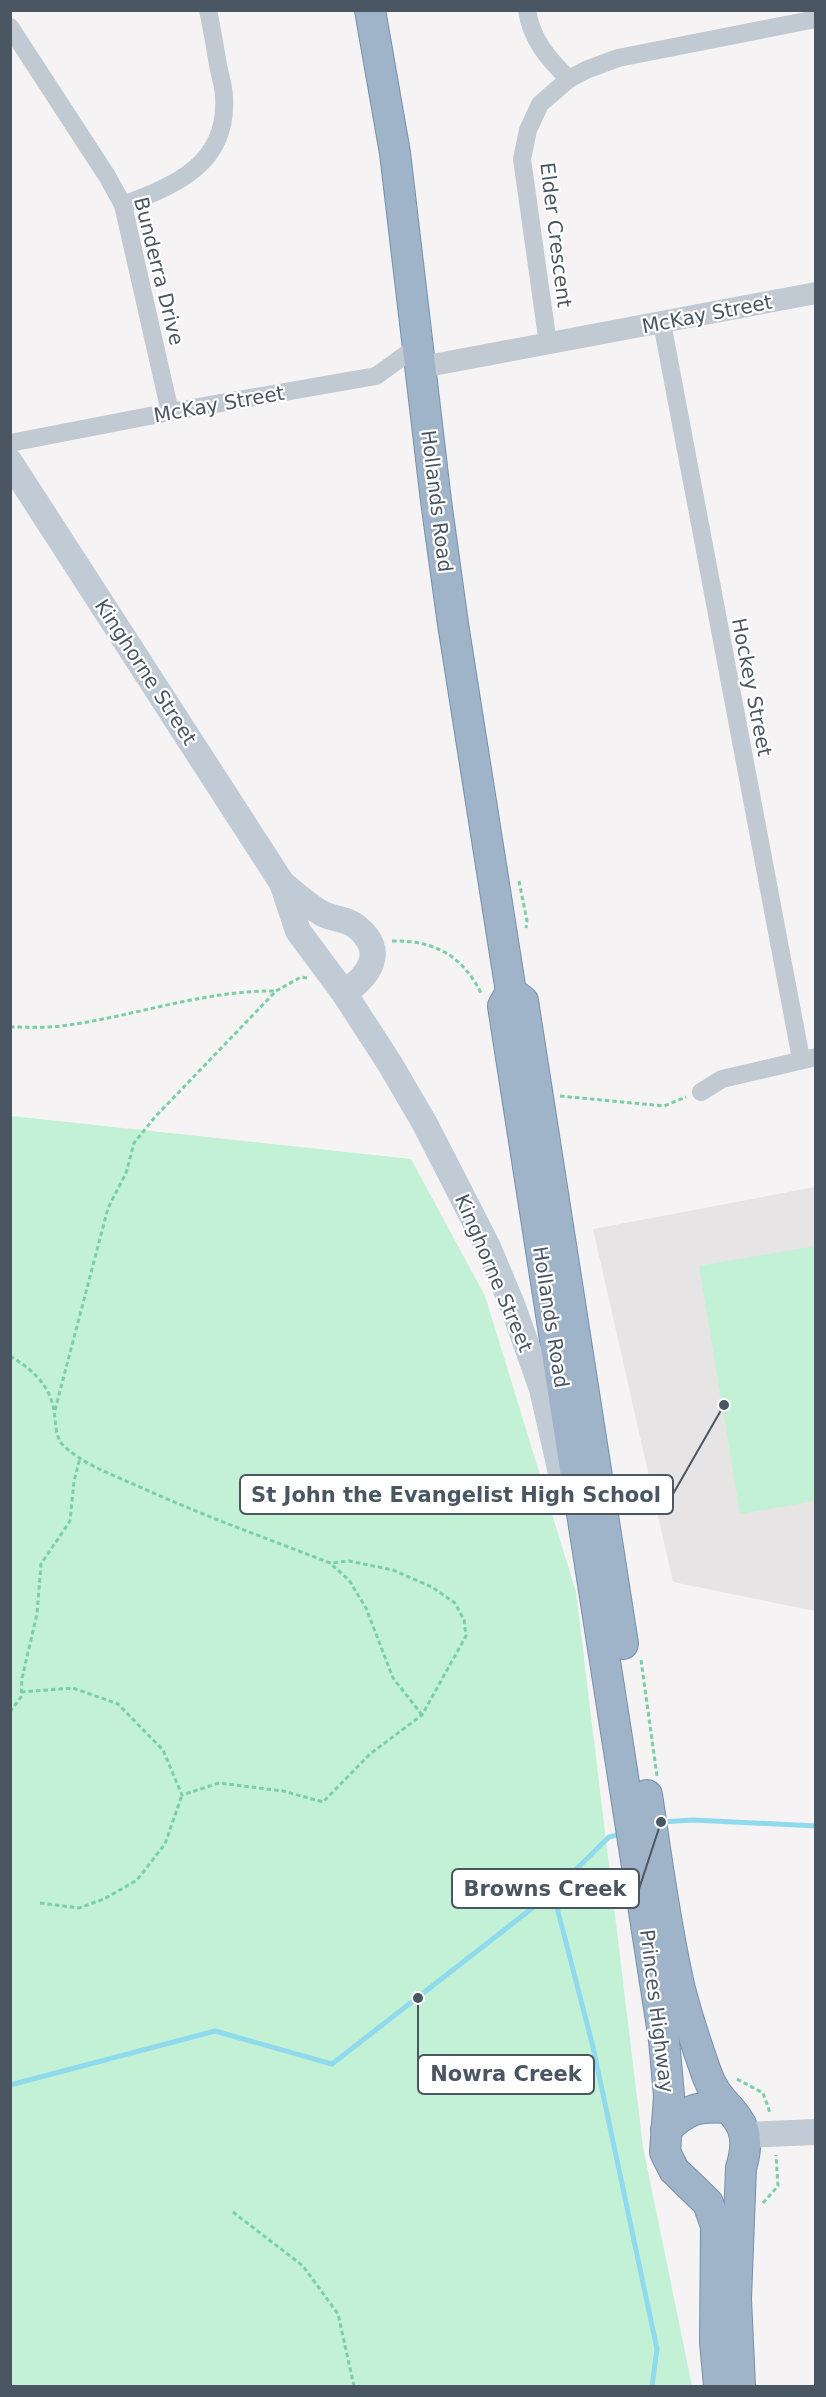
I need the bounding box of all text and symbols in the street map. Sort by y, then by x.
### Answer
street label: Elder Crescent [535,161,577,309]
street label: Bunderra Drive [129,194,189,348]
street label: McKay Street [640,290,774,338]
street label: McKay Street [152,381,286,427]
street label: Hollands Road [416,429,458,573]
street label: Kinghorne Street [90,595,202,750]
street label: Hockey Street [727,616,777,758]
street label: Kinghorne Street [450,1191,538,1356]
street label: Hollands Road [528,1245,574,1389]
callout: St John the Evangelist High School [240,1475,673,1514]
text: St John the Evangelist High School [251,1483,661,1507]
callout: Browns Creek [452,1869,639,1908]
text: Browns Creek [463,1877,628,1901]
street label: Princes Highway [635,1928,679,2094]
callout: Nowra Creek [418,2055,594,2094]
text: Nowra Creek [430,2062,583,2086]

